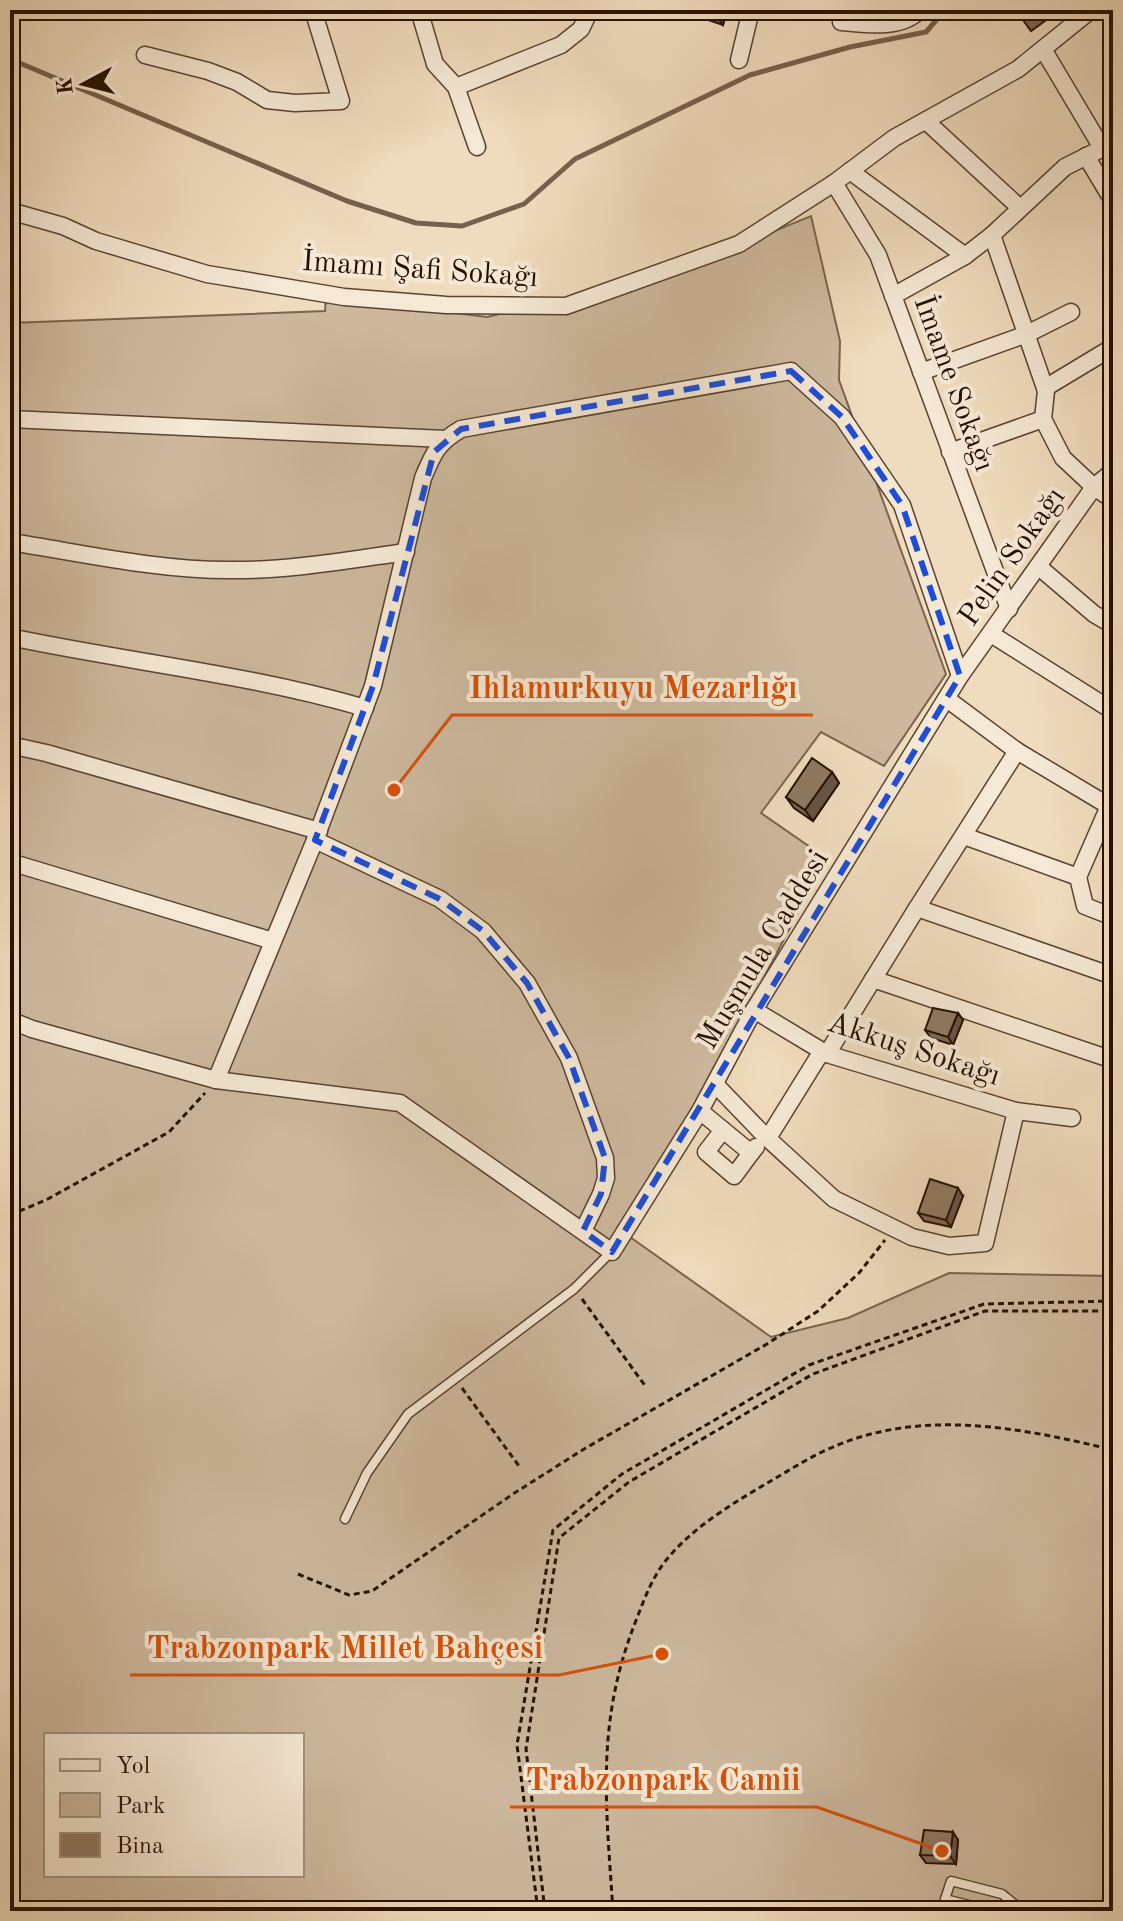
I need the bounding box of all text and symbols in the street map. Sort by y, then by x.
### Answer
north arrow [44,44,124,124]
text: K [54,76,78,96]
street label: İmamı Şafi Sokağı [301,243,539,293]
street label: İmame Sokağı [907,290,1003,476]
street label: Pelin Sokağı [954,482,1071,632]
callout: Ihlamurkuyu Mezarlığı [452,659,813,715]
text: Ihlamurkuyu Mezarlığı [468,674,798,706]
street label: Muşmula Caddesi [693,845,835,1055]
street label: Akkuş Sokağı [823,1008,1004,1092]
callout: Trabzonpark Millet Bahçesi [130,1619,559,1675]
text: Trabzonpark Millet Bahçesi [147,1634,543,1666]
legend [44,1733,304,1877]
callout: Trabzonpark Camii [510,1751,817,1807]
text: Yol [116,1755,150,1779]
text: Trabzonpark Camii [526,1766,800,1798]
text: Park [116,1795,165,1819]
text: Bina [116,1835,164,1859]

